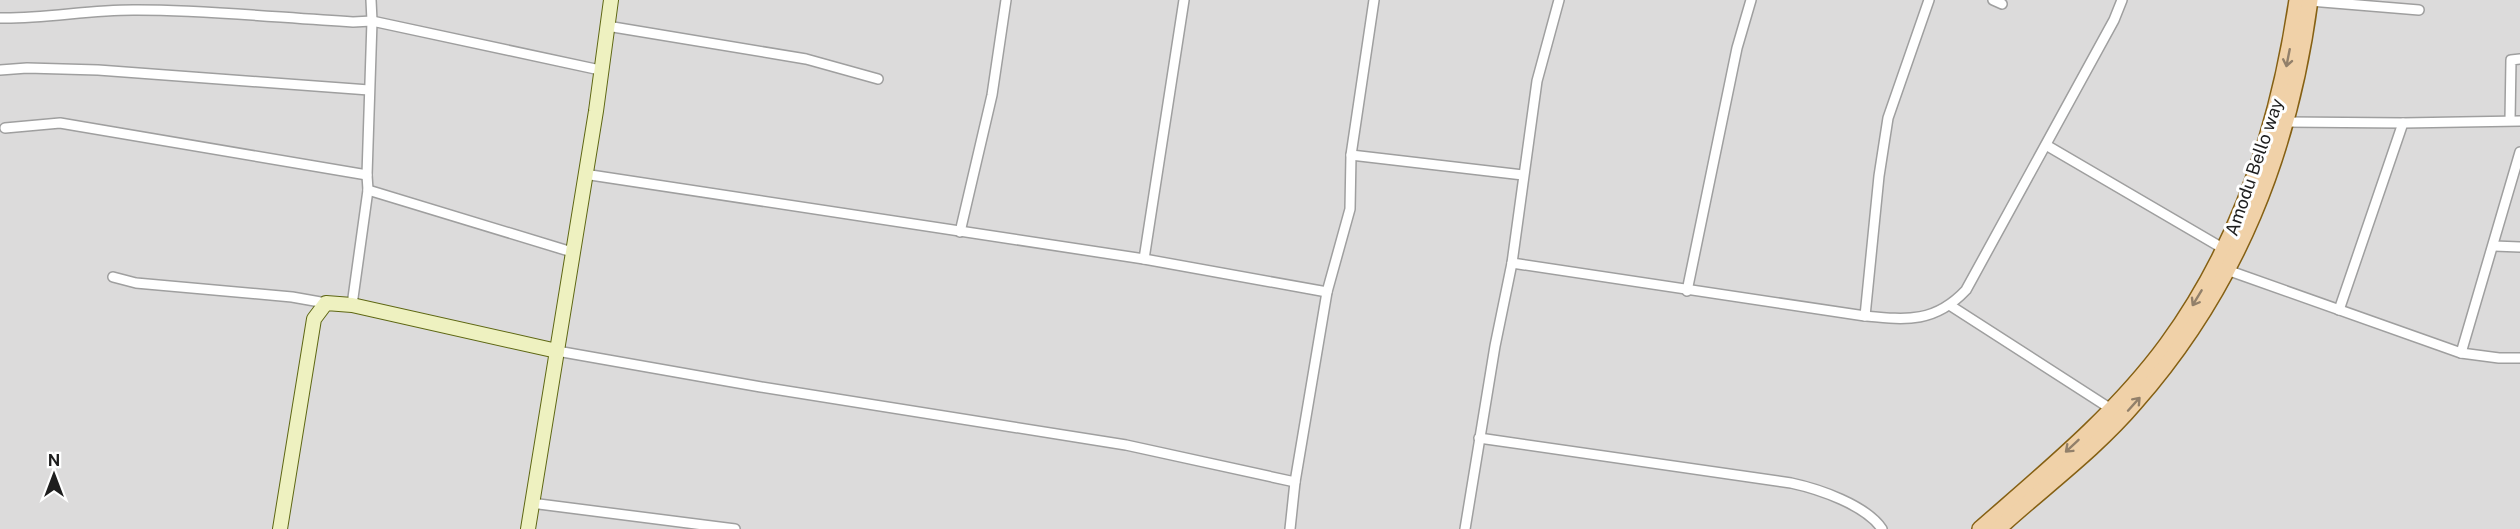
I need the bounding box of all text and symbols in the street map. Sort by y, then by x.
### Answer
one-way arrow [2282,47,2293,67]
street label: Amodu Bello way [2221,95,2287,239]
one-way arrow [2190,289,2202,306]
one-way arrow [2127,397,2141,412]
one-way arrow [2065,439,2080,453]
north arrow [24,445,84,505]
text: N [48,451,60,470]

